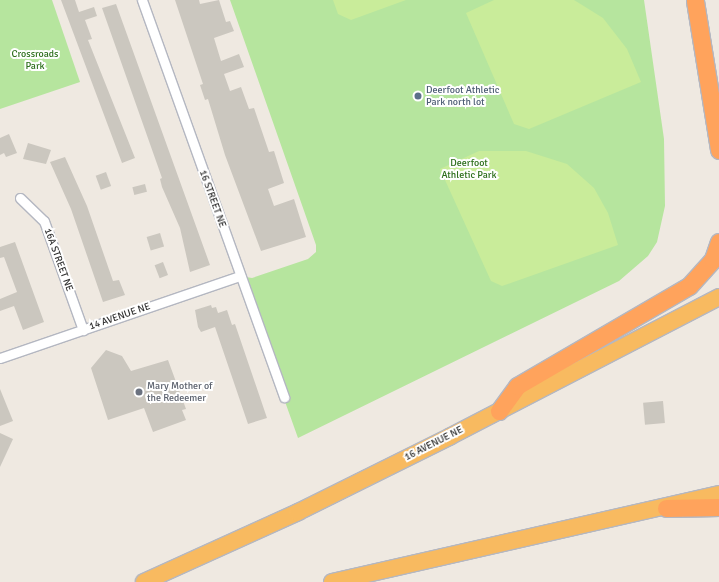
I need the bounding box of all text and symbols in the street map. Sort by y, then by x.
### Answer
park label: Crossroads Park [12,48,58,72]
place label: Deerfoot Athletic Park north lot [426,84,499,108]
marker: Deerfoot Athletic Park north lot [413,91,423,101]
park label: Deerfoot Athletic Park [441,157,497,180]
street label: 16 STREET NE [196,169,228,229]
street label: 16A STREET NE [41,227,75,293]
street label: 14 AVENUE NE [88,301,152,333]
place label: Mary Mother of the Redeemer [147,380,212,404]
marker: Mary Mother of the Redeemer [134,387,144,397]
street label: 16 AVENUE NE [403,424,465,464]

